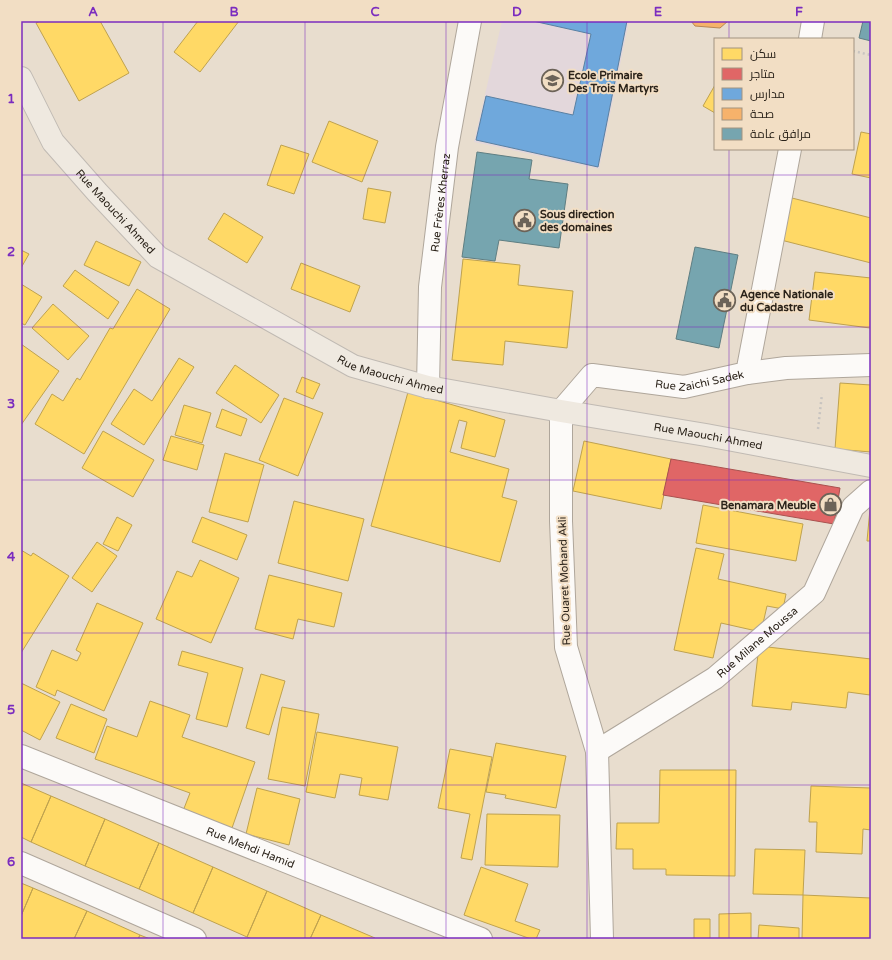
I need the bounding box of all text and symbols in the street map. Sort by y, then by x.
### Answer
text: A [88,4,98,20]
text: B [229,4,239,20]
text: C [370,4,380,20]
text: D [512,4,522,20]
text: E [654,4,662,20]
text: F [795,4,803,20]
legend [714,38,854,150]
text: سكن [750,47,776,61]
text: متاجر [749,67,775,81]
school or university icon: Ecole Primaire Des Trois Martyrs [539,68,565,94]
place label: Ecole Primaire Des Trois Martyrs [568,69,659,96]
text: مدارس [750,87,785,101]
text: 1 [7,91,15,107]
text: صحة [750,107,774,121]
text: مرافق عامة [750,127,811,141]
street label: Rue Frères Kherraz [428,152,453,253]
street label: Rue Maouchi Ahmed [73,167,157,257]
public building icon: Sous direction des domaines [512,207,538,233]
place label: Sous direction des domaines [540,208,615,234]
text: 2 [7,244,15,260]
public building icon: Agence Nationale du Cadastre [711,287,737,313]
place label: Agence Nationale du Cadastre [740,288,834,314]
street label: Rue Maouchi Ahmed [335,353,444,397]
street label: Rue Zaichi Sadek [654,368,745,394]
text: 3 [7,396,15,412]
street label: Rue Maouchi Ahmed [653,420,764,452]
shop icon: Benamara Meuble [818,492,844,518]
place label: Benamara Meuble [720,499,817,512]
street label: Rue Ouaret Mohand Akli [556,516,573,646]
text: 4 [7,549,16,565]
street label: Rue Milane Moussa [714,604,800,681]
text: 5 [7,702,15,718]
street label: Rue Mehdi Hamid [204,824,296,871]
text: 6 [7,854,15,870]

